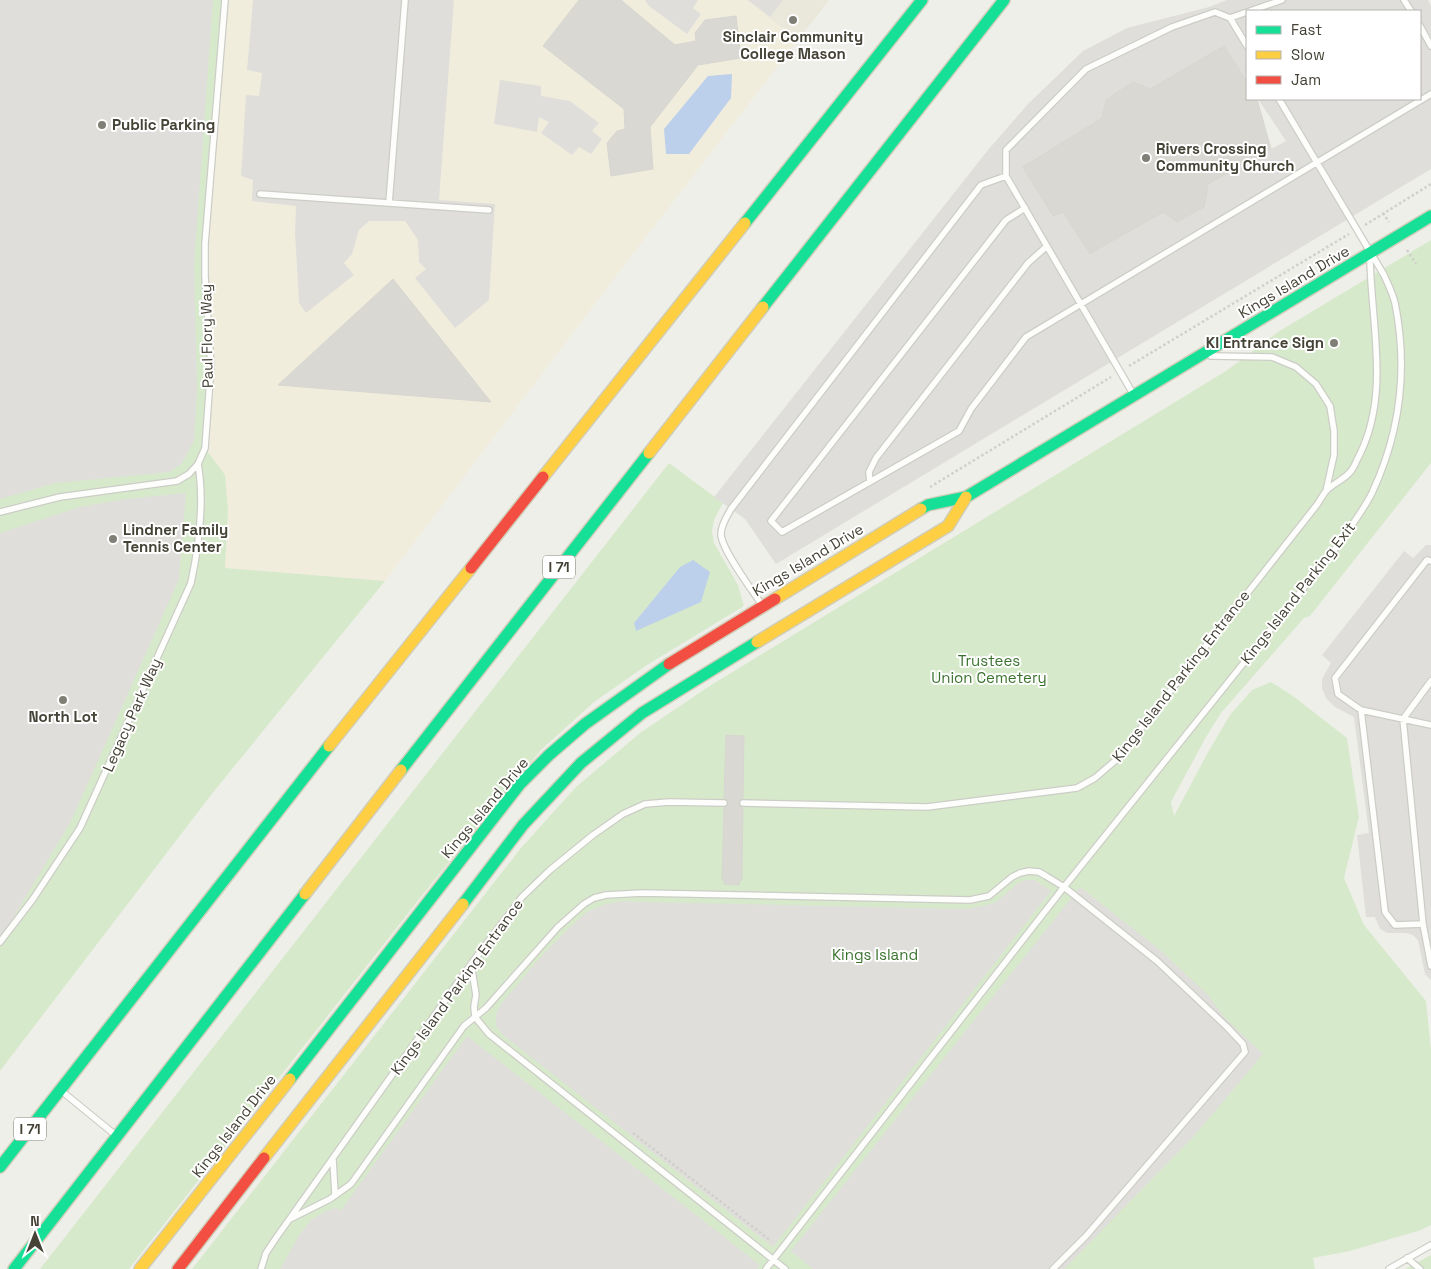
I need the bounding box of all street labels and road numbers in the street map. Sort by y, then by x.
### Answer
street label: Kings Island Drive [1235,241,1353,322]
street label: Paul Flory Way [196,284,217,388]
street label: Kings Island Parking Exit [1236,518,1359,668]
street label: Kings Island Drive [749,519,867,600]
road number: I 71 [543,556,575,578]
street label: Kings Island Parking Entrance [1108,586,1254,765]
street label: Legacy Park Way [98,655,165,775]
street label: Kings Island Drive [437,753,532,862]
street label: Kings Island Parking Entrance [386,895,527,1078]
street label: Kings Island Drive [187,1070,280,1181]
road number: I 71 [14,1118,46,1140]

